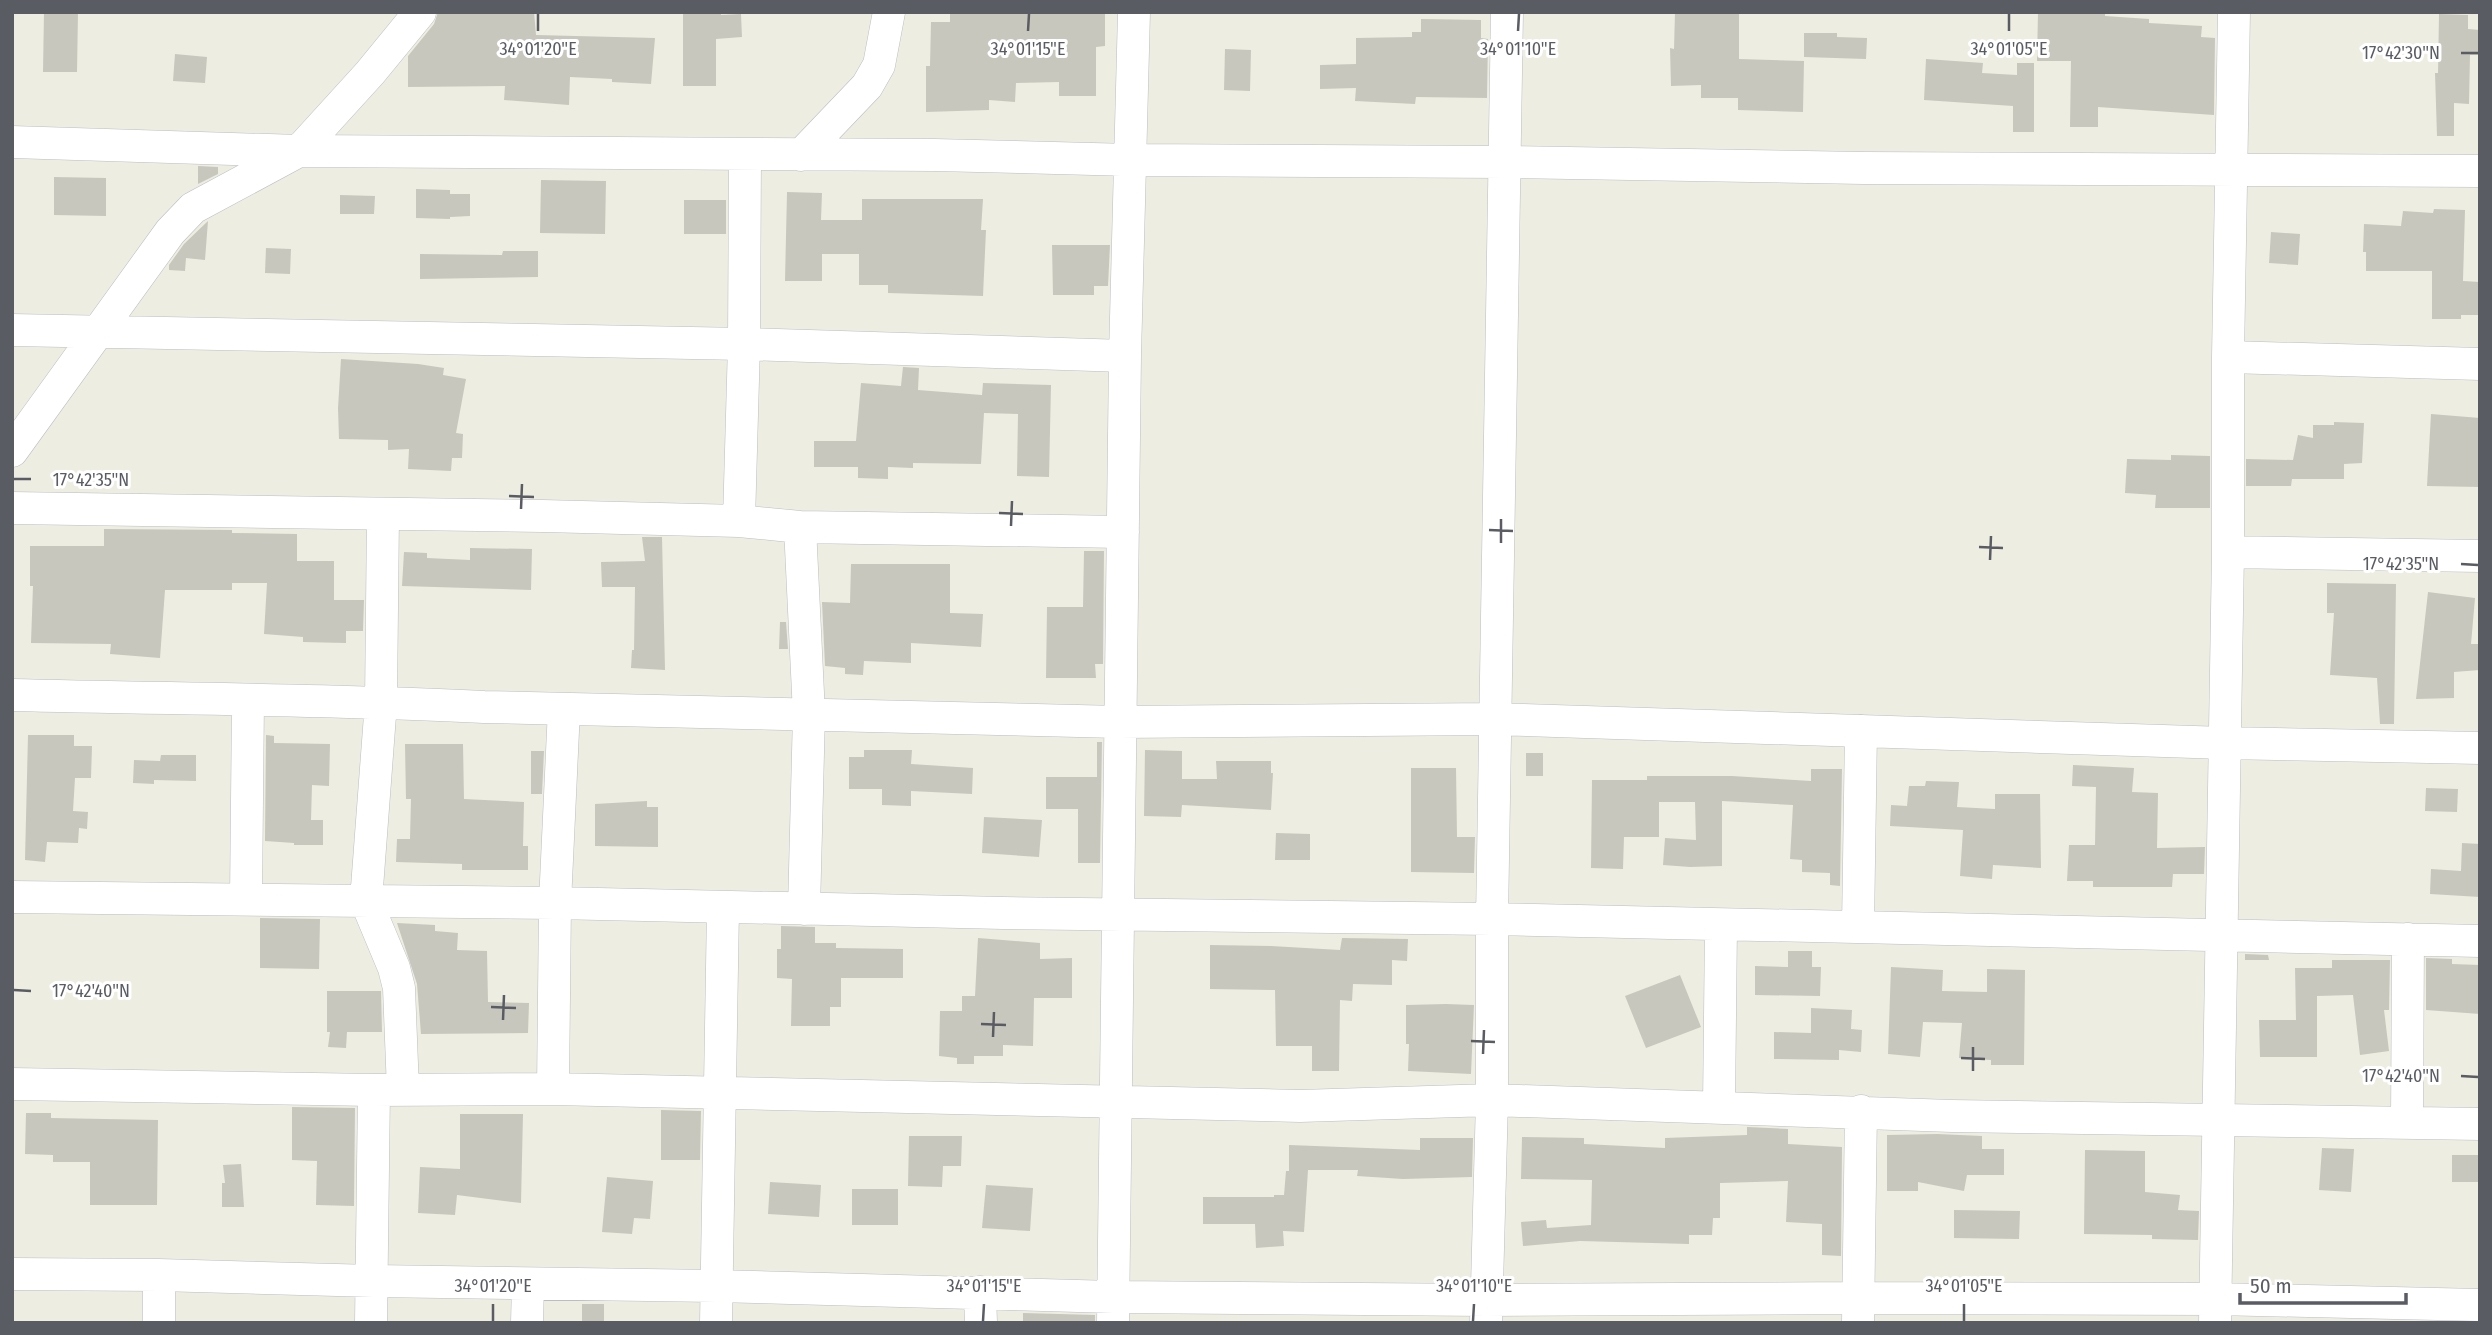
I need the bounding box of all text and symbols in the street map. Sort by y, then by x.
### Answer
text: 34°01'20"E [499,38,577,60]
text: 34°01'15"E [991,38,1065,60]
text: 34°01'10"E [1480,38,1556,60]
text: 34°01'05"E [1971,38,2047,60]
text: 17°42'30"N [2362,42,2440,64]
text: 17°42'35"N [53,469,129,491]
text: 17°42'35"N [2363,553,2439,575]
text: 17°42'40"N [52,980,130,1002]
text: 17°42'40"N [2362,1065,2440,1087]
scale bar [2240,1262,2406,1306]
text: 50 m [2250,1273,2292,1299]
text: 34°01'20"E [454,1275,532,1297]
text: 34°01'15"E [947,1275,1021,1297]
text: 34°01'10"E [1436,1275,1512,1297]
text: 34°01'05"E [1926,1275,2002,1297]

